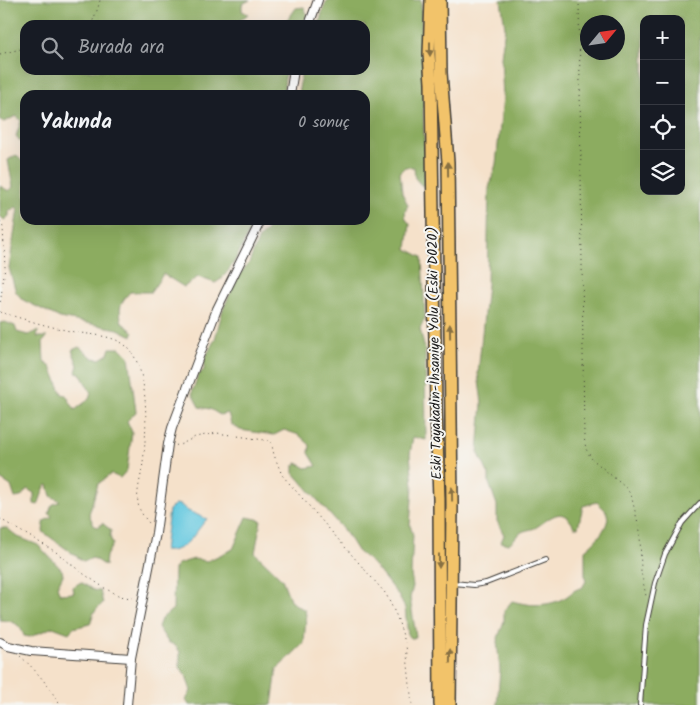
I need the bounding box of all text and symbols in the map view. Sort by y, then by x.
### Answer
north arrow [580,15,625,60]
map controls [640,15,685,195]
button: + [640,15,685,60]
search box [20,20,370,75]
text: Burada ara [78,33,165,63]
icon: search [38,34,66,62]
one-way arrow [426,41,434,57]
button: − [640,60,685,105]
button: locate [640,105,685,150]
text: Yakında [40,106,112,139]
text: 0 sonuç [298,110,350,135]
button: layers [640,150,685,195]
one-way arrow [443,161,451,177]
street label: Eski Tayakadın-İhsaniye Yolu (Eski D020) [422,226,448,480]
one-way arrow [446,323,454,339]
one-way arrow [448,486,456,502]
one-way arrow [435,553,443,569]
one-way arrow [446,648,454,664]

